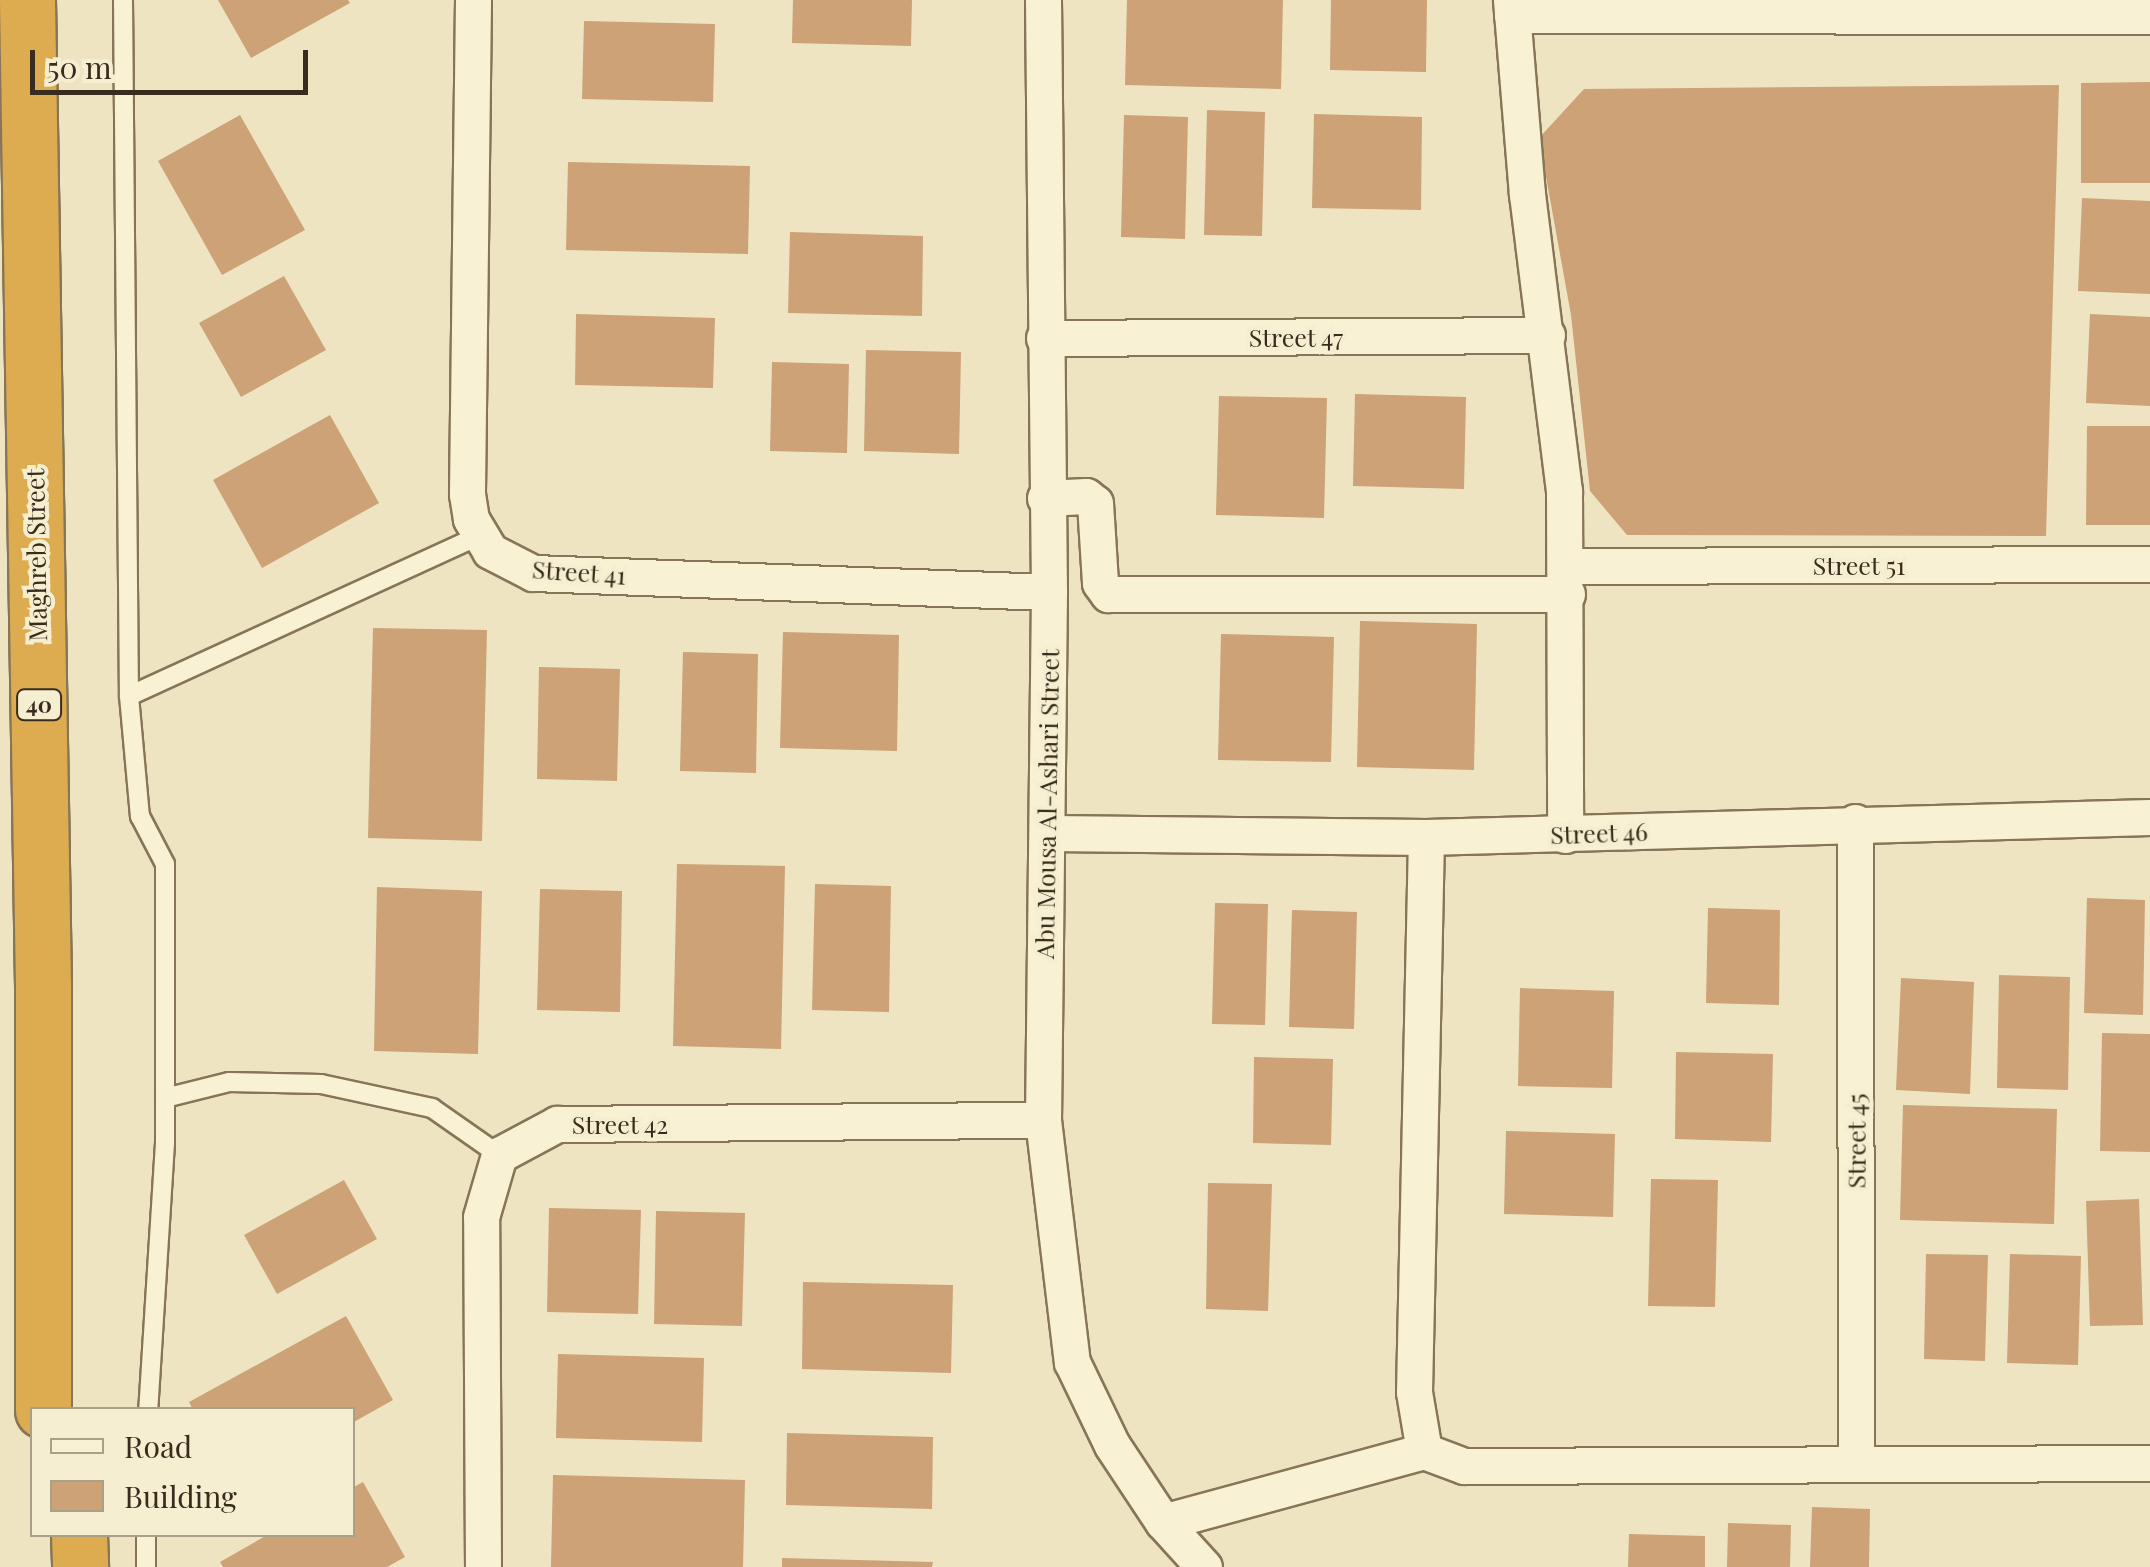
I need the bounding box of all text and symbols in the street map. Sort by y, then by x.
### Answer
scale bar [35,30,312,92]
text: 50 m [47,47,112,87]
street label: Street 47 [1248,322,1344,352]
street label: Maghreb Street [19,468,53,642]
street label: Street 51 [1813,550,1905,580]
street label: Street 41 [531,554,627,590]
street label: Abu Mousa Al-Ashari Street [1029,648,1065,960]
road number: 40 [14,688,64,722]
street label: Street 46 [1549,816,1649,850]
street label: Street 45 [1841,1093,1871,1189]
street label: Street 42 [571,1109,669,1139]
legend [30,1407,355,1537]
text: Road [124,1426,192,1466]
text: Building [124,1476,237,1516]

